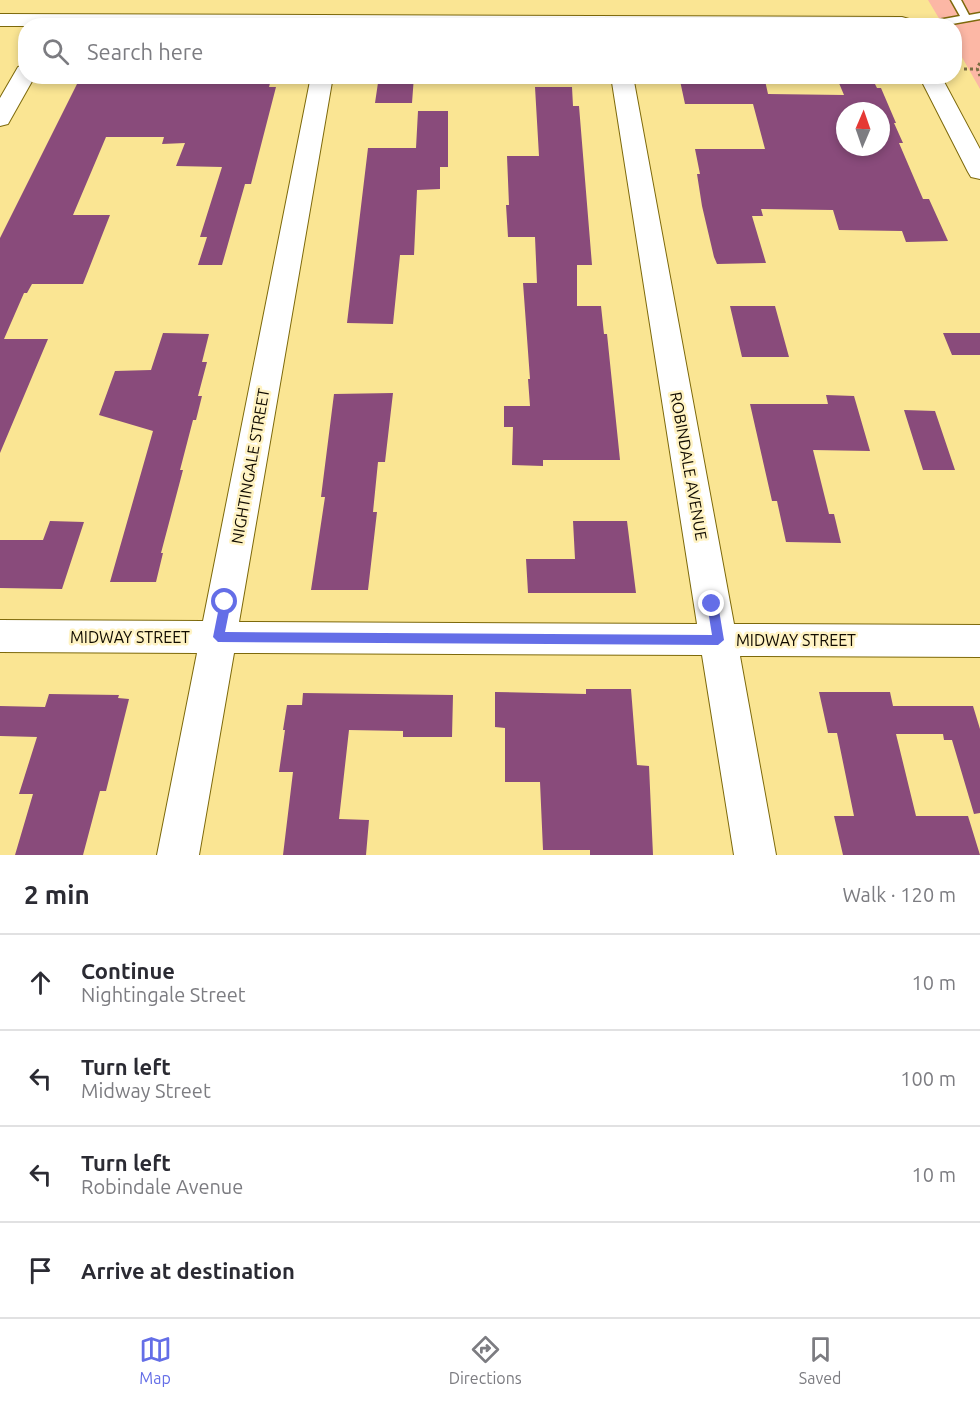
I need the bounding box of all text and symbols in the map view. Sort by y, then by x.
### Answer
search box [18,18,962,84]
icon: search [39,35,72,68]
text: Search here [87,39,203,64]
north arrow [836,102,890,156]
street label: NIGHTINGALE STREET [227,387,273,545]
street label: ROBINDALE AVENUE [667,390,711,542]
route start [211,588,237,614]
route end [698,590,724,616]
street label: MIDWAY STREET [70,628,190,646]
street label: MIDWAY STREET [736,631,856,649]
text: 2 min [24,880,90,909]
text: Walk · 120 m [843,883,956,906]
text: Continue [81,958,175,983]
icon: ahead [24,966,57,999]
text: 10 m [912,971,956,994]
text: Nightingale Street [81,983,246,1006]
text: Turn left [81,1054,171,1079]
icon: left [24,1062,57,1095]
text: 100 m [900,1067,956,1090]
text: Midway Street [81,1079,211,1102]
text: Turn left [81,1150,171,1175]
icon: left [24,1158,57,1191]
text: 10 m [912,1163,956,1186]
text: Robindale Avenue [81,1175,243,1198]
icon: arrive [24,1254,57,1287]
text: Arrive at destination [81,1258,295,1283]
tab: Map [139,1333,172,1387]
tab: Directions [449,1333,522,1387]
tab: Saved [799,1333,841,1387]

